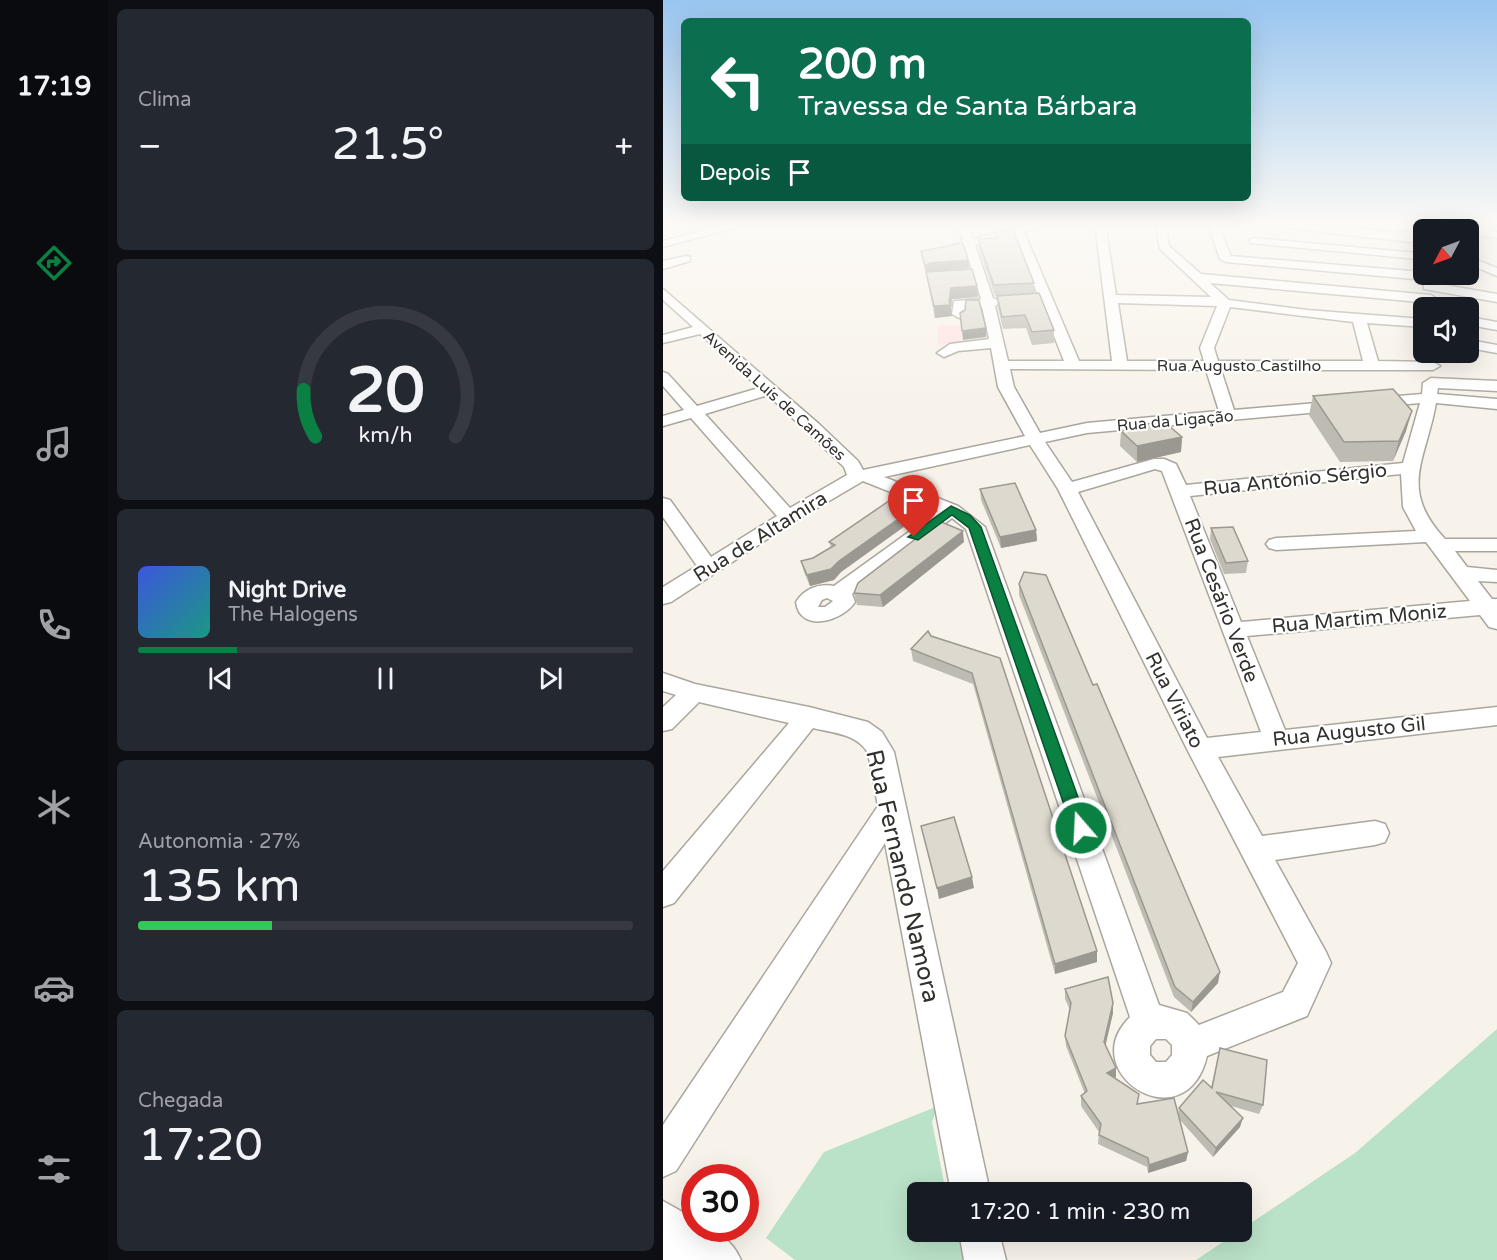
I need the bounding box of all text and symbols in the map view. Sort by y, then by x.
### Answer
text: 200 m [798,39,927,90]
icon: left [699,42,777,120]
text: 17:19 [17,70,91,103]
text: Clima [138,88,191,112]
text: Travessa de Santa Bárbara [798,90,1137,123]
text: 21.5° [332,118,444,172]
text: − [138,127,162,166]
text: + [614,127,633,166]
icon: arrive [783,156,816,189]
text: Depois [699,160,771,186]
north arrow [1413,219,1479,285]
map controls [1413,219,1479,363]
icon: directions [33,242,75,284]
button: sound [1413,297,1479,363]
street label: Avenida Luís de Camões [699,326,850,465]
text: 20 [346,354,425,429]
street label: Rua Augusto Castilho [1157,356,1321,376]
street label: Rua da Ligação [1116,406,1234,436]
text: km/h [359,422,412,448]
icon: music [33,423,75,465]
street label: Rua António Sérgio [1202,458,1388,502]
pin [888,475,939,537]
icon: arrive [897,484,930,517]
street label: Rua de Altamira [689,486,832,588]
street label: Rua Cesário Verde [1179,515,1263,686]
text: Night Drive [228,577,346,603]
street label: Rua Martim Moniz [1271,599,1448,639]
text: The Halogens [228,603,358,627]
icon: phone [33,604,75,646]
street label: Rua Viriato [1140,648,1209,753]
icon: previous [204,662,237,695]
icon: pause [369,662,402,695]
icon: next [534,662,567,695]
street label: Rua Augusto Gil [1271,712,1427,752]
street label: Rua Fernando Namora [859,747,946,1005]
icon: climate [33,786,75,828]
position arrow [1049,796,1113,860]
text: Autonomia · 27% [138,830,300,854]
text: 135 km [138,860,300,914]
icon: car [33,967,75,1009]
text: Chegada [138,1089,223,1113]
text: 17:20 [138,1119,263,1173]
icon: filters [33,1148,75,1190]
speed limit sign: 30 [681,1164,759,1242]
text: 17:20 · 1 min · 230 m [969,1199,1190,1225]

